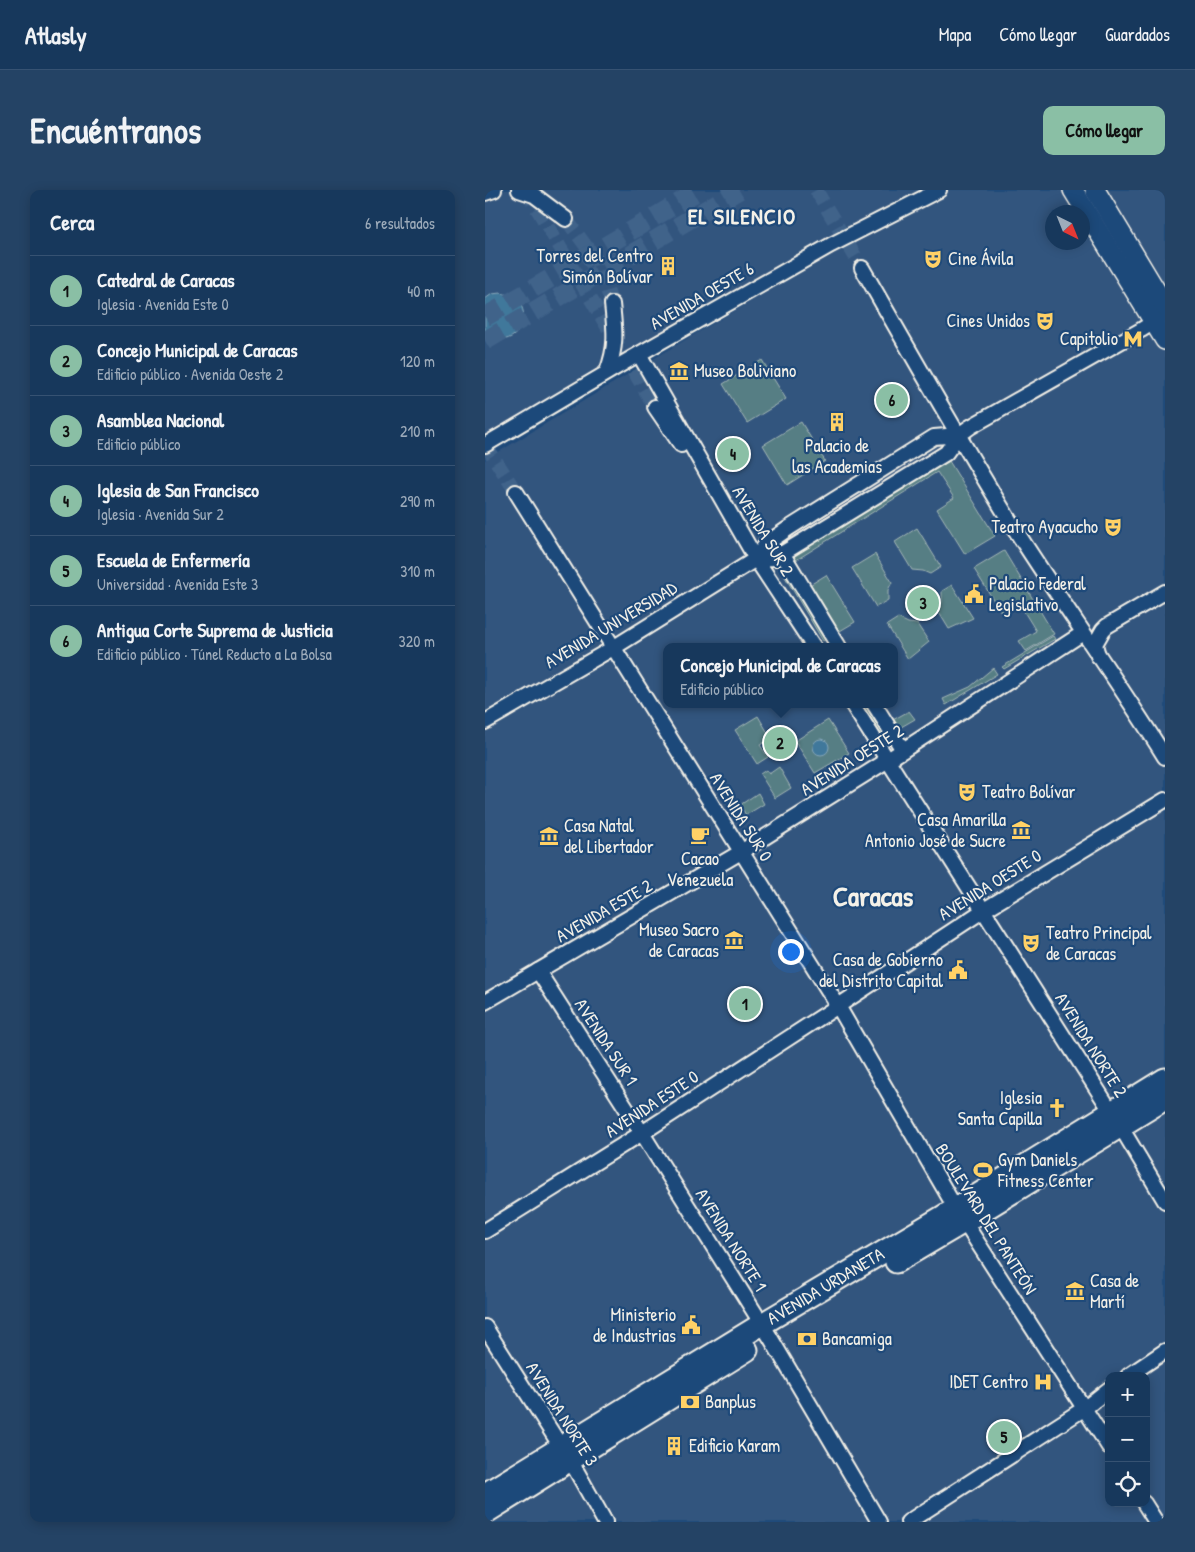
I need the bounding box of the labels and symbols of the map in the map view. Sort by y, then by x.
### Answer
district label: EL SILENCIO [688,201,796,231]
north arrow [1045,205,1090,250]
place label: Torres del Centro Simón Bolívar [537,243,653,289]
place label: Cine Ávila [948,246,1013,271]
theatre icon: Cine Ávila [922,248,944,270]
building icon: Torres del Centro Simón Bolívar [657,255,679,277]
street label: AVENIDA OESTE 6 [645,256,758,335]
place label: Cines Unidos [946,308,1030,333]
theatre icon: Cines Unidos [1034,310,1056,332]
place label: Capitolio [1060,326,1118,351]
metro station icon: Capitolio [1122,328,1144,350]
place label: Museo Boliviano [694,358,796,383]
museum icon: Museo Boliviano [668,360,690,382]
pin: 6 [876,381,908,419]
building icon: Palacio de las Academias [826,411,848,433]
place label: Palacio de las Academias [792,433,882,479]
pin: 4 [717,435,749,473]
street label: AVENIDA SUR 2 [727,481,800,581]
place label: Teatro Ayacucho [991,514,1098,539]
theatre icon: Teatro Ayacucho [1102,516,1124,538]
place label: Palacio Federal Legislativo [989,571,1086,617]
street label: AVENIDA UNIVERSIDAD [540,575,682,674]
public building icon: Palacio Federal Legislativo [963,583,985,605]
pin: 3 [907,584,939,622]
street label: AVENIDA OESTE 2 [795,718,909,801]
pin: 2 [764,724,796,762]
street label: AVENIDA SUR 0 [704,767,779,866]
place label: Teatro Bolívar [982,779,1076,804]
theatre icon: Teatro Bolívar [956,781,978,803]
place label: Casa Amarilla Antonio José de Sucre [865,807,1006,853]
place label: Casa Natal del Libertador [564,813,654,859]
museum icon: Casa Amarilla Antonio José de Sucre [1010,819,1032,841]
cafe icon: Cacao Venezuela [689,824,711,846]
museum icon: Casa Natal del Libertador [538,825,560,847]
street label: AVENIDA OESTE 0 [934,843,1046,926]
place label: Cacao Venezuela [667,846,733,892]
street label: AVENIDA ESTE 2 [551,873,657,948]
district label: Caracas [833,877,914,915]
place label: Museo Sacro de Caracas [639,917,719,963]
place label: Teatro Principal de Caracas [1046,920,1152,966]
museum icon: Museo Sacro de Caracas [723,929,745,951]
theatre icon: Teatro Principal de Caracas [1020,932,1042,954]
your location [778,939,804,965]
place label: Casa de Gobierno del Distrito Capital [819,947,943,993]
public building icon: Casa de Gobierno del Distrito Capital [947,959,969,981]
pin: 1 [729,985,761,1023]
street label: AVENIDA NORTE 2 [1049,988,1134,1102]
street label: AVENIDA SUR 1 [569,993,644,1090]
street label: AVENIDA ESTE 0 [600,1064,703,1143]
place label: Iglesia Santa Capilla [958,1085,1042,1131]
church icon: Iglesia Santa Capilla [1046,1097,1068,1119]
street label: BOULEVARD DEL PANTEÓN [930,1138,1043,1299]
place label: Gym Daniels Fitness Center [997,1147,1094,1193]
sports icon: Gym Daniels Fitness Center [972,1159,994,1181]
street label: AVENIDA NORTE 1 [690,1184,773,1296]
street label: AVENIDA URDANETA [762,1241,889,1330]
place label: Casa de Martí [1090,1268,1139,1314]
museum icon: Casa de Martí [1064,1280,1086,1302]
place label: Ministerio de Industrias [593,1302,676,1348]
public building icon: Ministerio de Industrias [680,1314,702,1336]
place label: Bancamiga [822,1326,892,1351]
bank icon: Bancamiga [796,1328,818,1350]
street label: AVENIDA NORTE 3 [520,1357,604,1471]
place label: IDET Centro [949,1369,1028,1394]
hospital icon: IDET Centro [1032,1371,1054,1393]
place label: Banplus [705,1389,756,1414]
bank icon: Banplus [679,1391,701,1413]
pin: 5 [988,1418,1020,1456]
place label: Edificio Karam [689,1433,780,1458]
building icon: Edificio Karam [663,1435,685,1457]

